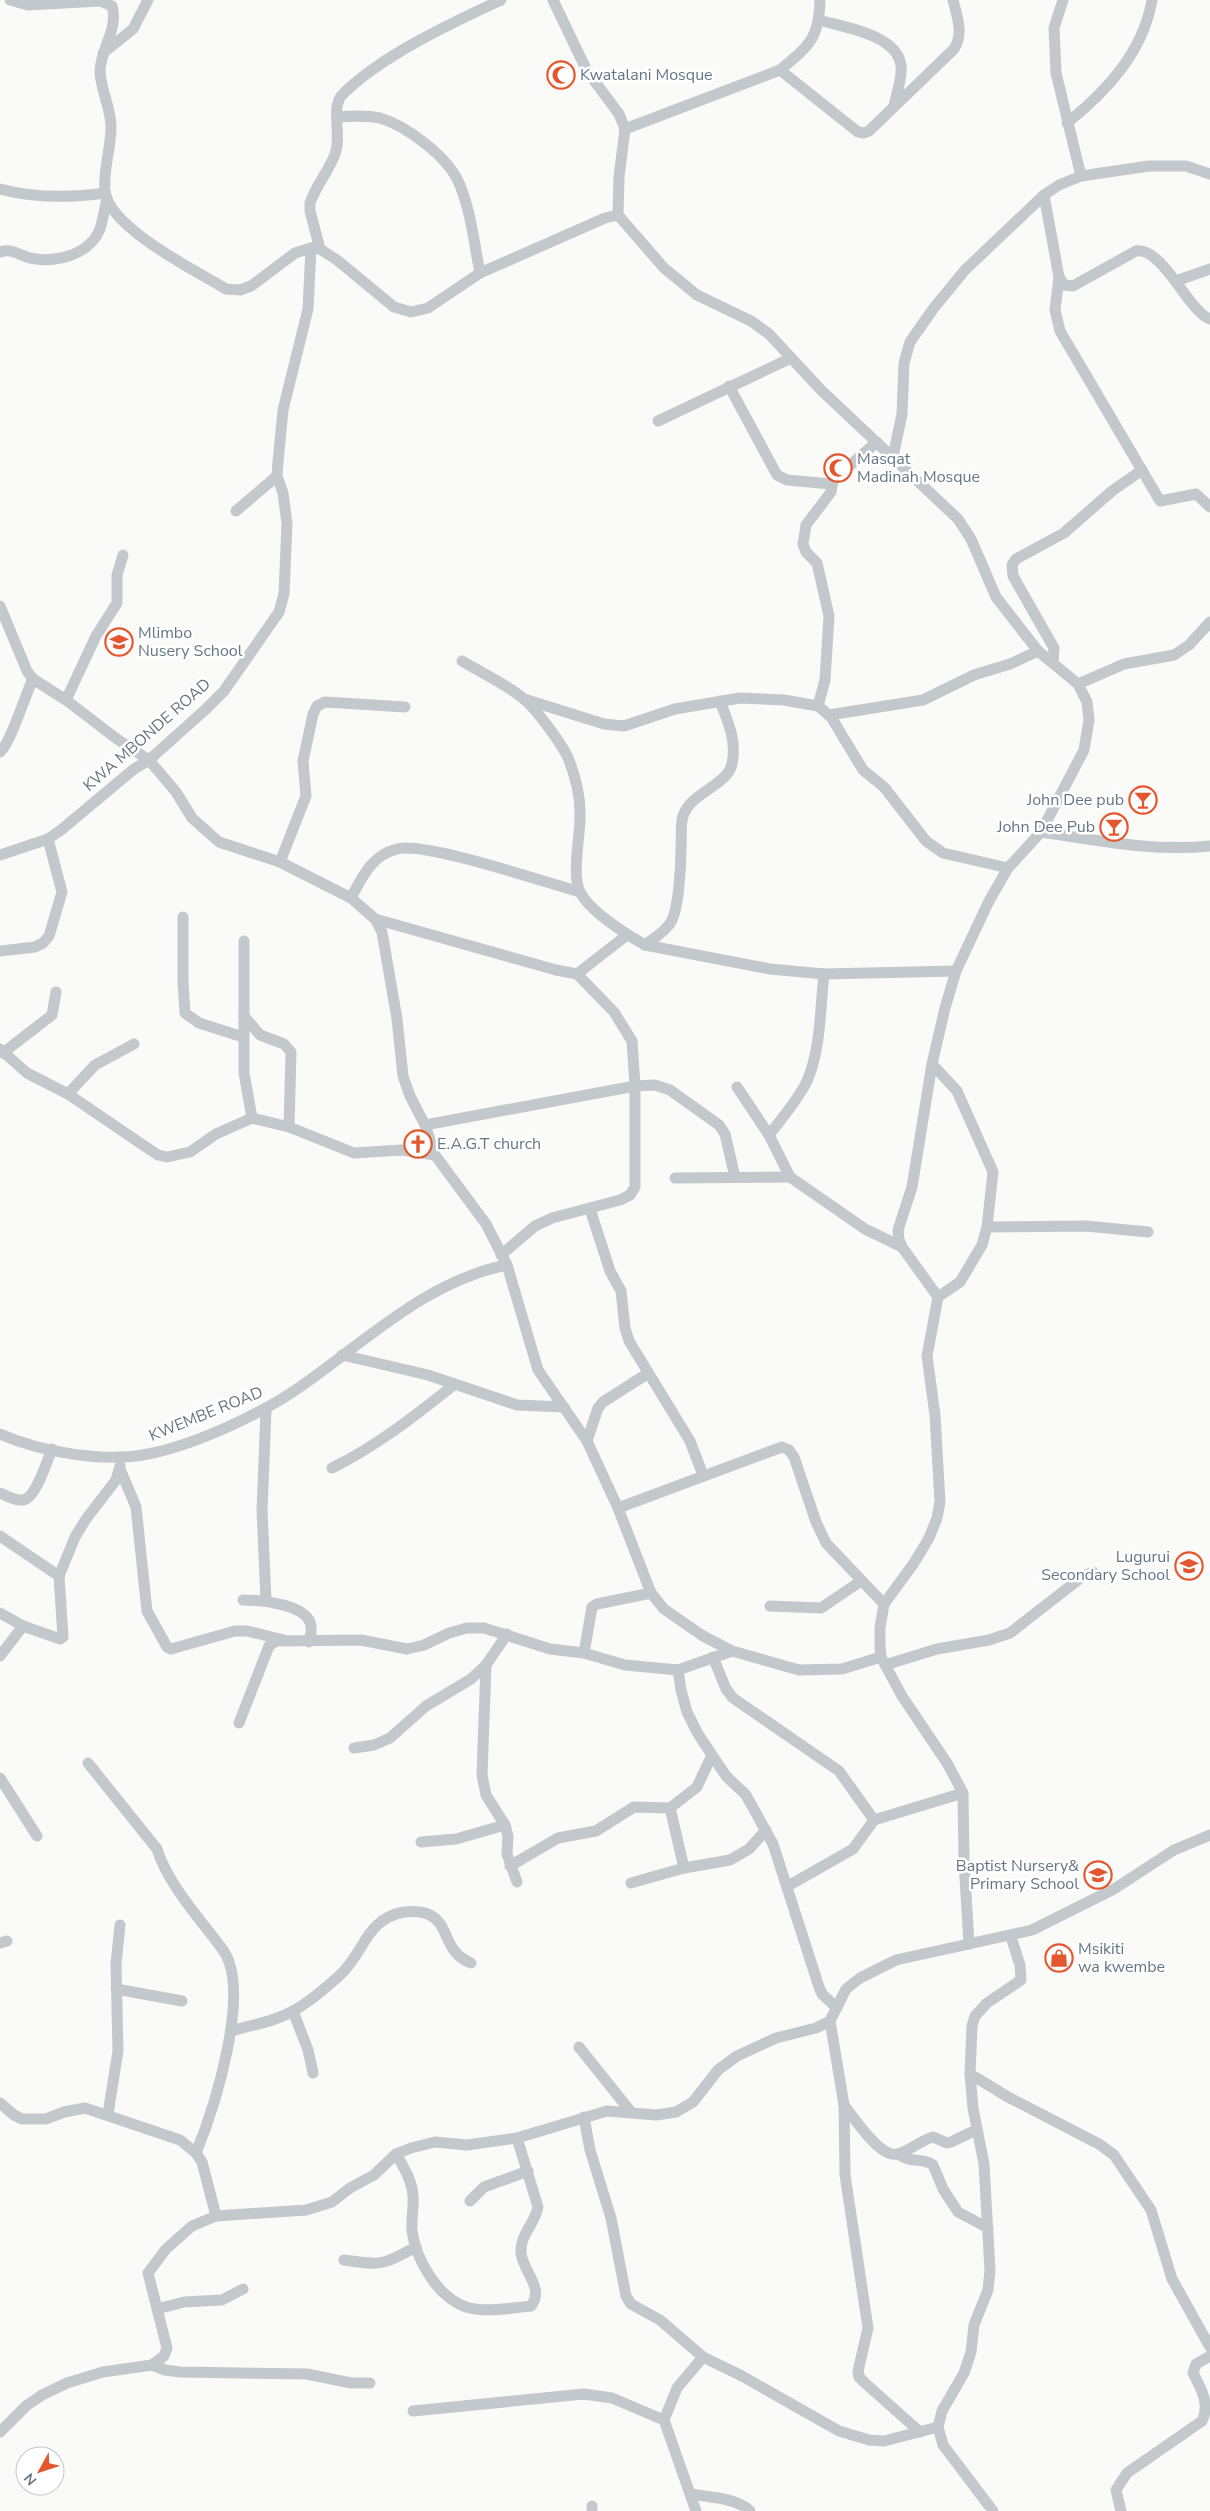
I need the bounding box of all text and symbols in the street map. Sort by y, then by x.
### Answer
mosque icon: Kwatalani Mosque [546,60,576,90]
place label: Kwatalani Mosque [580,64,713,86]
place label: Masqat Madinah Mosque [857,448,980,488]
mosque icon: Masqat Madinah Mosque [823,453,853,483]
place label: Mlimbo Nusery School [138,622,243,662]
school or university icon: Mlimbo Nusery School [104,627,134,657]
street label: KWA MBONDE ROAD [78,673,216,797]
bar icon: John Dee pub [1128,785,1158,815]
place label: John Dee pub [1026,789,1124,811]
bar icon: John Dee Pub [1099,812,1129,842]
place label: John Dee Pub [996,816,1095,838]
church icon: E.A.G.T church [403,1129,433,1159]
place label: E.A.G.T church [437,1133,541,1155]
street label: KWEMBE ROAD [146,1381,266,1447]
place label: Lugurui Secondary School [1041,1546,1170,1586]
school or university icon: Lugurui Secondary School [1174,1551,1204,1581]
place label: Baptist Nursery& Primary School [956,1855,1079,1895]
school or university icon: Baptist Nursery& Primary School [1083,1860,1113,1890]
place label: Msikiti wa kwembe [1078,1938,1165,1978]
shop icon: Msikiti wa kwembe [1044,1943,1074,1973]
north arrow [15,2446,65,2496]
text: N [20,2469,41,2489]

